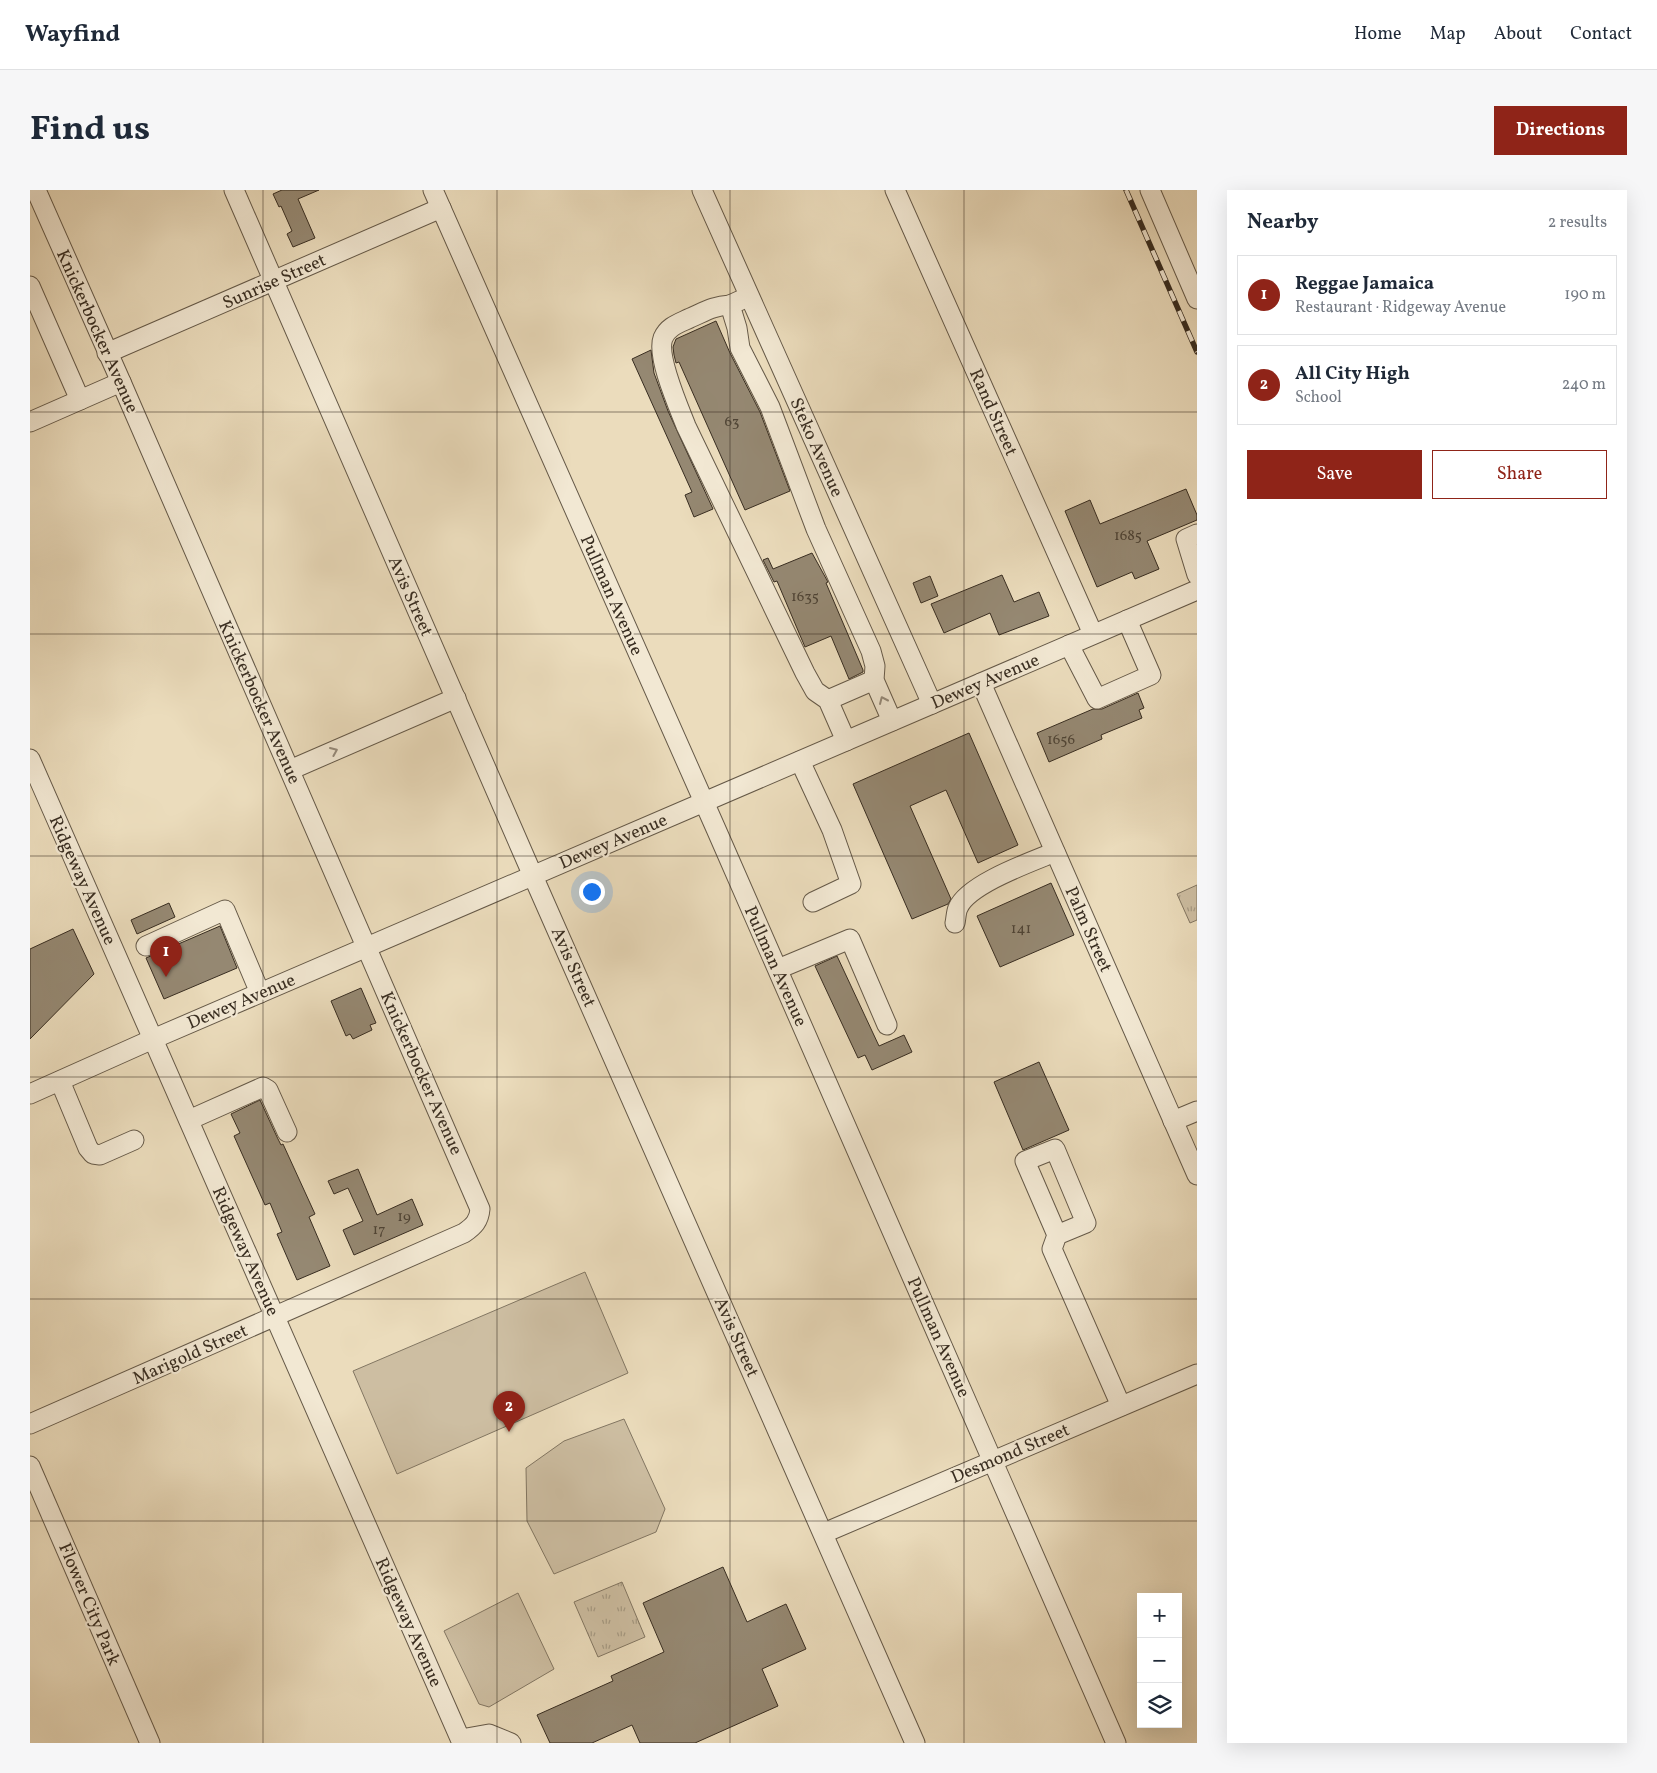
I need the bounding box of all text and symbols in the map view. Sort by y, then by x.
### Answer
text: Wayfind [25,18,120,52]
text: Home [1354,22,1402,47]
text: Map [1430,22,1466,47]
text: About [1494,22,1542,47]
text: Contact [1570,22,1632,47]
text: Find us [30,106,150,154]
button: Directions [1494,106,1627,155]
text: Nearby [1247,208,1318,237]
text: 2 results [1548,212,1607,234]
street label: Knickerbocker Avenue [49,246,144,417]
street label: Sunrise Street [219,248,330,316]
text: Reggae Jamaica [1295,271,1434,297]
text: 1 [1261,284,1267,306]
text: 190 m [1564,284,1606,306]
text: Restaurant · Ridgeway Avenue [1295,297,1506,319]
text: All City High [1295,361,1410,387]
street label: Rand Street [962,365,1023,460]
text: 2 [1260,374,1268,396]
text: 240 m [1562,374,1606,396]
text: School [1295,387,1342,409]
street label: Steko Avenue [783,394,849,501]
house number: 63 [724,412,740,433]
button: Save [1247,450,1422,499]
button: Share [1432,450,1607,499]
house number: 1685 [1114,526,1142,547]
street label: Pullman Avenue [573,531,648,660]
street label: Avis Street [381,553,438,641]
house number: 1635 [791,587,819,608]
street label: Knickerbocker Avenue [211,617,306,788]
street label: Dewey Avenue [928,648,1044,716]
one-way arrow [879,696,889,705]
house number: 1656 [1047,730,1075,751]
one-way arrow [329,746,338,757]
street label: Dewey Avenue [556,808,672,876]
street label: Ridgeway Avenue [42,812,121,949]
your location [579,879,605,905]
street label: Palm Street [1058,883,1118,976]
street label: Pullman Avenue [737,902,812,1031]
house number: 141 [1011,919,1031,940]
street label: Avis Street [544,924,601,1012]
pin: 1 [150,936,182,977]
street label: Dewey Avenue [184,968,300,1036]
street label: Knickerbocker Avenue [373,988,468,1159]
street label: Ridgeway Avenue [205,1183,284,1320]
house number: 19 [397,1207,411,1228]
house number: 17 [372,1220,386,1241]
street label: Pullman Avenue [900,1273,975,1402]
street label: Avis Street [707,1294,764,1382]
street label: Marigold Street [129,1319,252,1392]
pin: 2 [493,1391,525,1432]
street label: Desmond Street [947,1418,1074,1491]
street label: Flower City Park [51,1539,126,1670]
street label: Ridgeway Avenue [368,1554,447,1691]
map controls [1137,1593,1182,1728]
button: + [1137,1593,1182,1638]
button: − [1137,1638,1182,1683]
button: layers [1137,1683,1182,1728]

